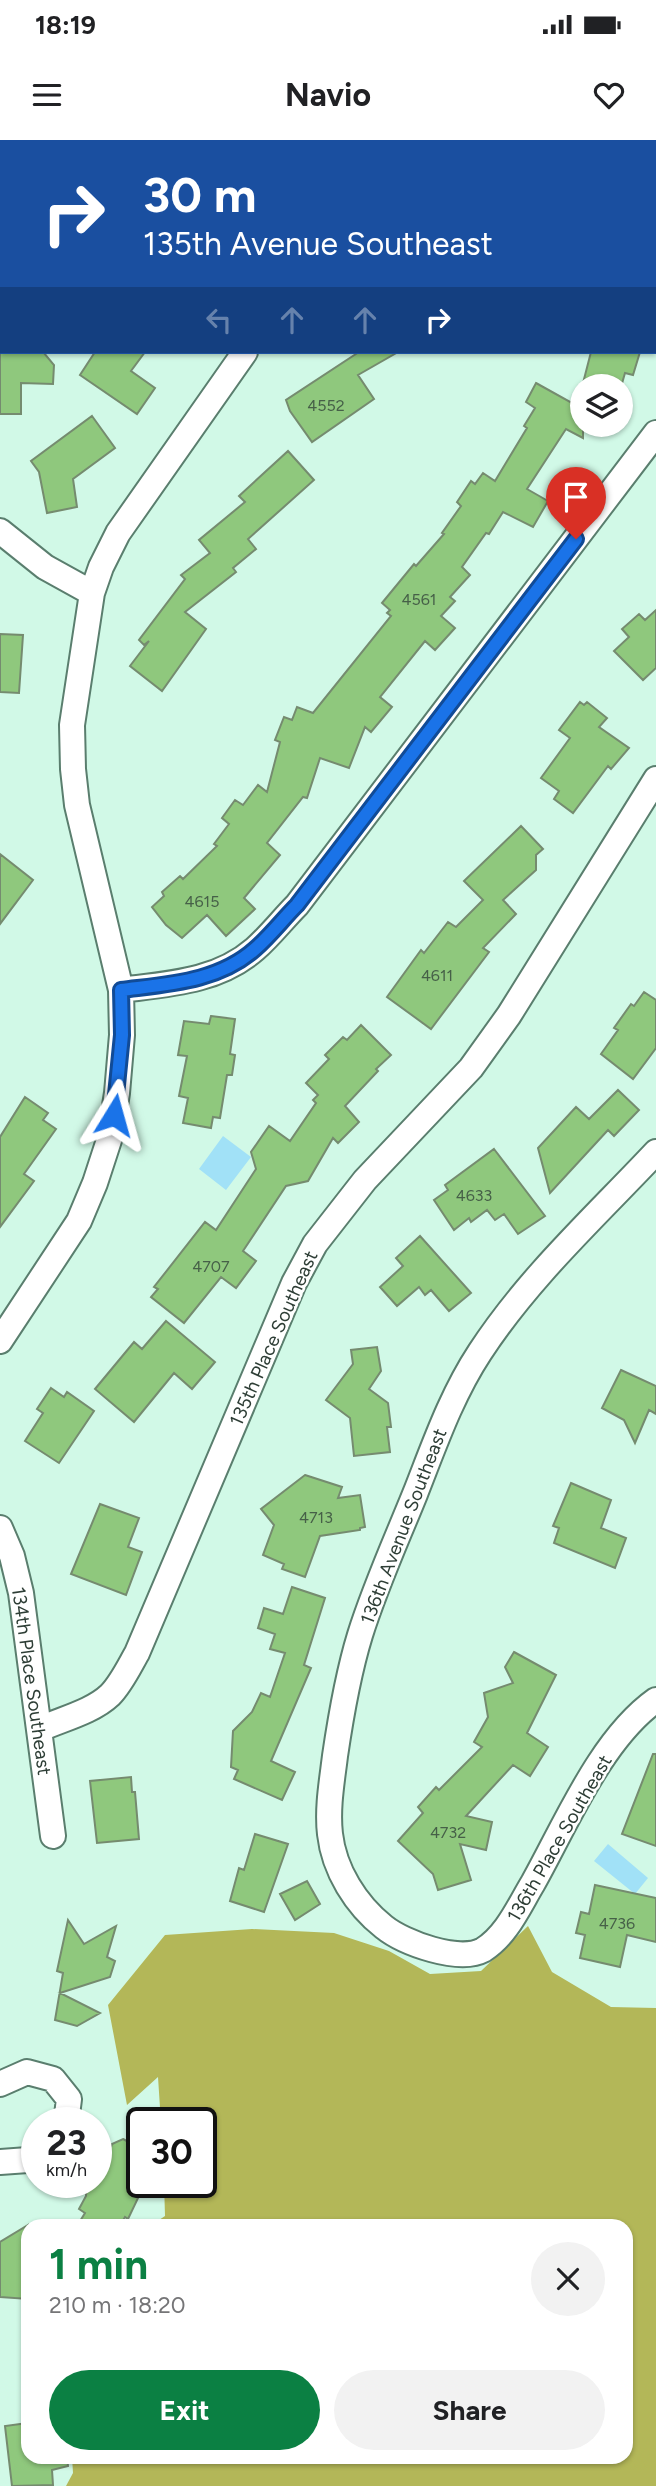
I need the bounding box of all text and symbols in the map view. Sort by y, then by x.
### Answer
text: 18:19 [35,9,96,41]
icon: menu [28,76,66,114]
text: Navio [285,76,371,114]
icon: heart [590,76,628,114]
text: 30 m [143,165,256,224]
icon: right [28,168,119,259]
text: 135th Avenue Southeast [143,225,493,263]
icon: left [200,301,238,339]
icon: ahead [273,301,311,339]
icon: ahead [346,301,384,339]
icon: right [419,301,457,339]
map controls [570,374,633,437]
button: layers [570,374,633,437]
house number: 4552 [307,396,345,415]
pin [546,467,606,539]
icon: arrive [557,478,595,516]
house number: 4561 [402,590,436,609]
house number: 4615 [185,892,219,911]
house number: 4611 [421,966,453,985]
position arrow [77,1078,151,1152]
house number: 4633 [456,1186,492,1205]
street label: 135th Place Southeast [225,1247,322,1429]
house number: 4707 [192,1257,230,1276]
street label: 136th Avenue Southeast [356,1425,451,1627]
house number: 4713 [299,1508,333,1527]
street label: 134th Place Southeast [7,1585,56,1777]
street label: 136th Place Southeast [502,1751,617,1926]
house number: 4732 [430,1823,466,1842]
house number: 4736 [599,1914,635,1933]
speed limit sign: 30 [126,2107,217,2198]
text: 23 [47,2122,86,2164]
text: km/h [46,2159,87,2181]
text: 1 min [49,2239,148,2290]
button: close [531,2242,605,2316]
text: 210 m · 18:20 [49,2291,186,2319]
button: Exit [49,2370,320,2450]
button: Share [334,2370,605,2450]

